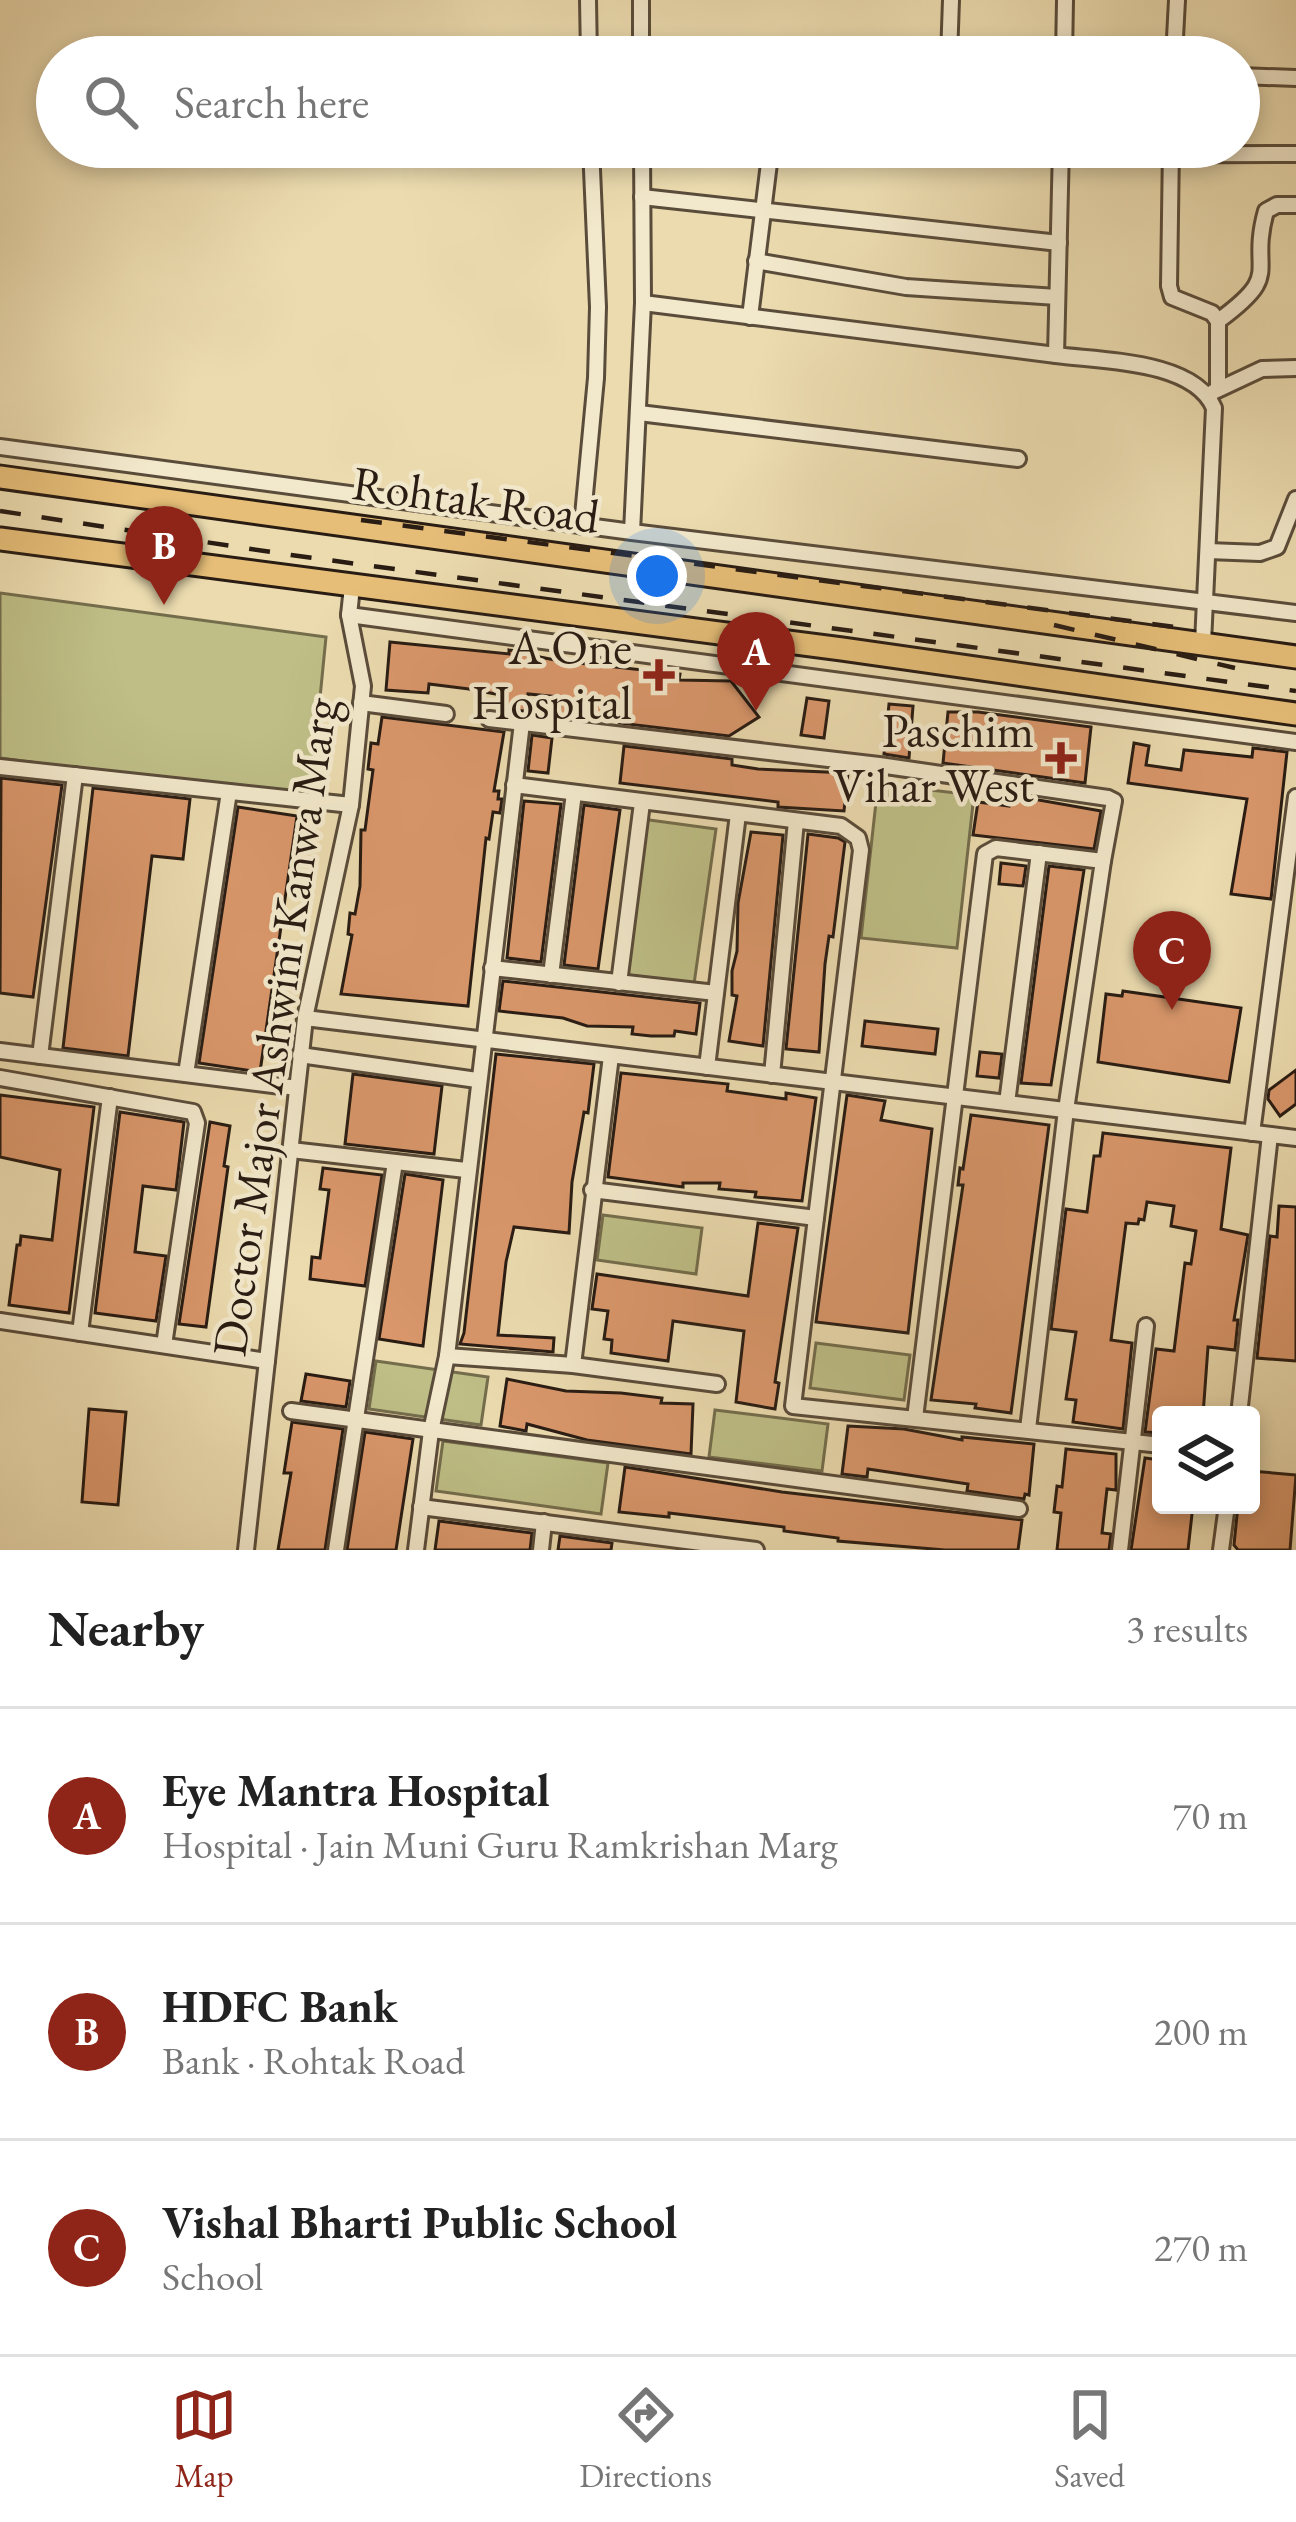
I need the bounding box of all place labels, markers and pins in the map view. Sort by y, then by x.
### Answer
pin: B [125,506,203,605]
pin: A [717,612,795,711]
place label: A One Hospital [471,616,632,733]
marker: A One Hospital [643,659,675,691]
place label: Paschim Vihar West [833,699,1034,816]
marker: Paschim Vihar West [1045,742,1077,774]
pin: C [1133,911,1211,1010]

